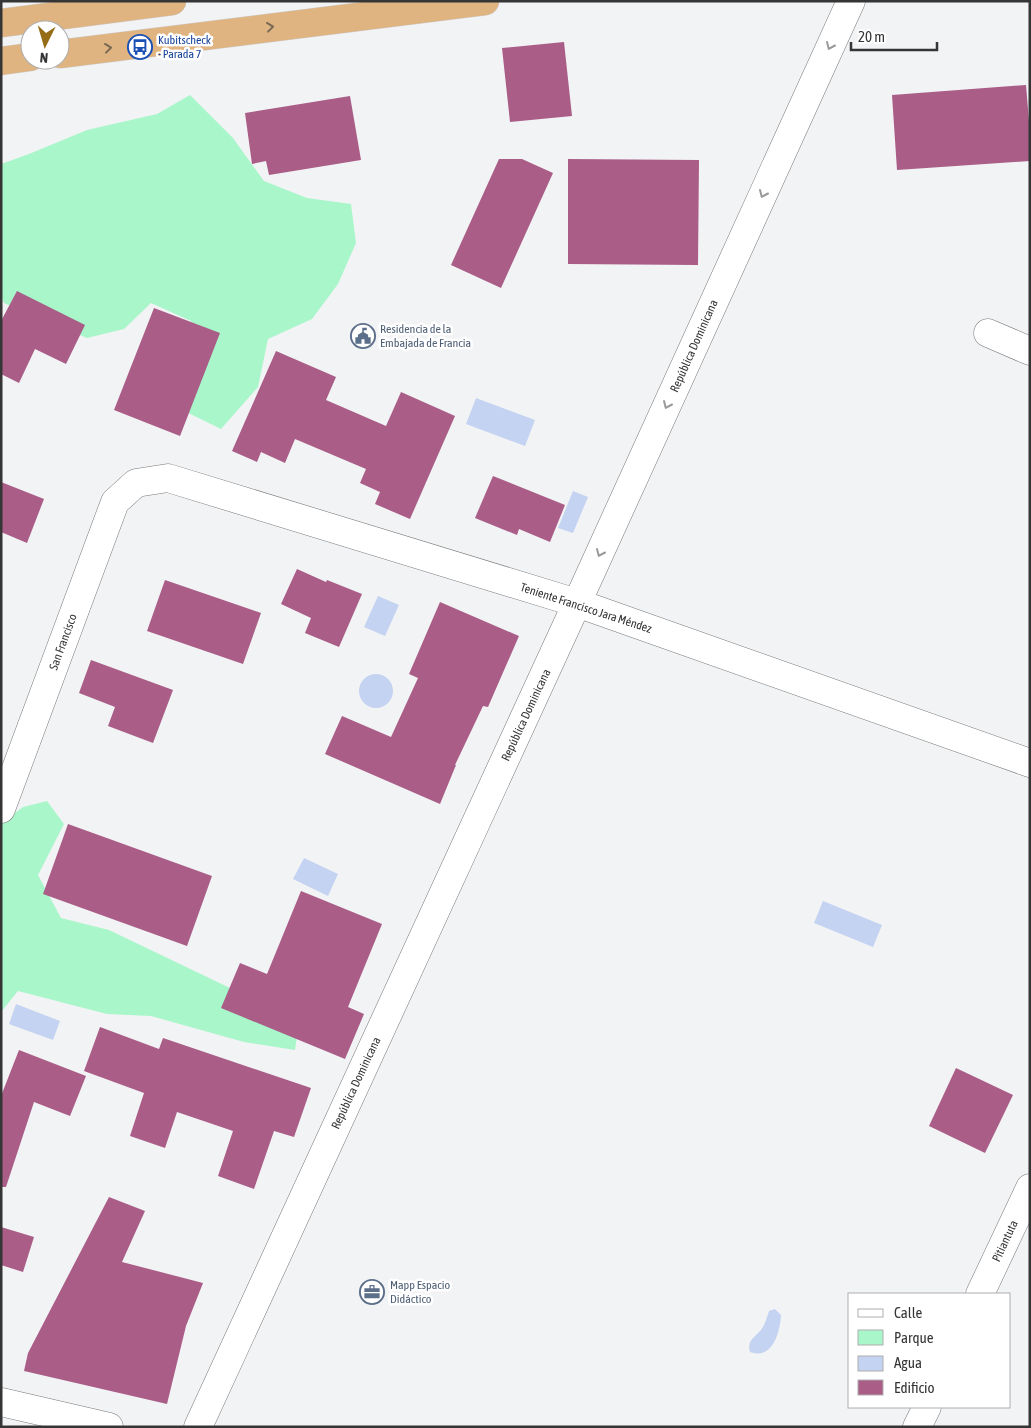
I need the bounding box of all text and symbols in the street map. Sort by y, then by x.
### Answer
north arrow [20,20,70,70]
scale bar [851,20,937,52]
one-way arrow [266,22,274,33]
text: 20 m [858,28,885,45]
place label: Kubitscheck - Parada 7 [158,33,212,61]
bus stop icon: Kubitscheck - Parada 7 [127,34,153,60]
one-way arrow [826,41,837,50]
one-way arrow [104,43,113,53]
text: N [39,50,49,66]
one-way arrow [759,189,770,198]
street label: República Dominicana [667,297,721,395]
place label: Residencia de la Embajada de Francia [380,322,471,350]
public building icon: Residencia de la Embajada de Francia [350,323,376,349]
one-way arrow [663,400,674,409]
one-way arrow [596,548,606,557]
street label: Teniente Francisco Jara Méndez [518,580,654,636]
street label: San Francisco [46,612,80,672]
street label: República Dominicana [499,667,553,763]
street label: República Dominicana [329,1035,383,1131]
street label: Pitiantuta [989,1218,1021,1264]
place label: Mapp Espacio Didáctico [390,1278,450,1306]
office icon: Mapp Espacio Didáctico [359,1279,385,1305]
legend [848,1293,1011,1408]
text: Calle [894,1304,923,1321]
text: Parque [894,1329,934,1346]
text: Agua [894,1354,922,1371]
text: Edificio [894,1379,935,1396]

